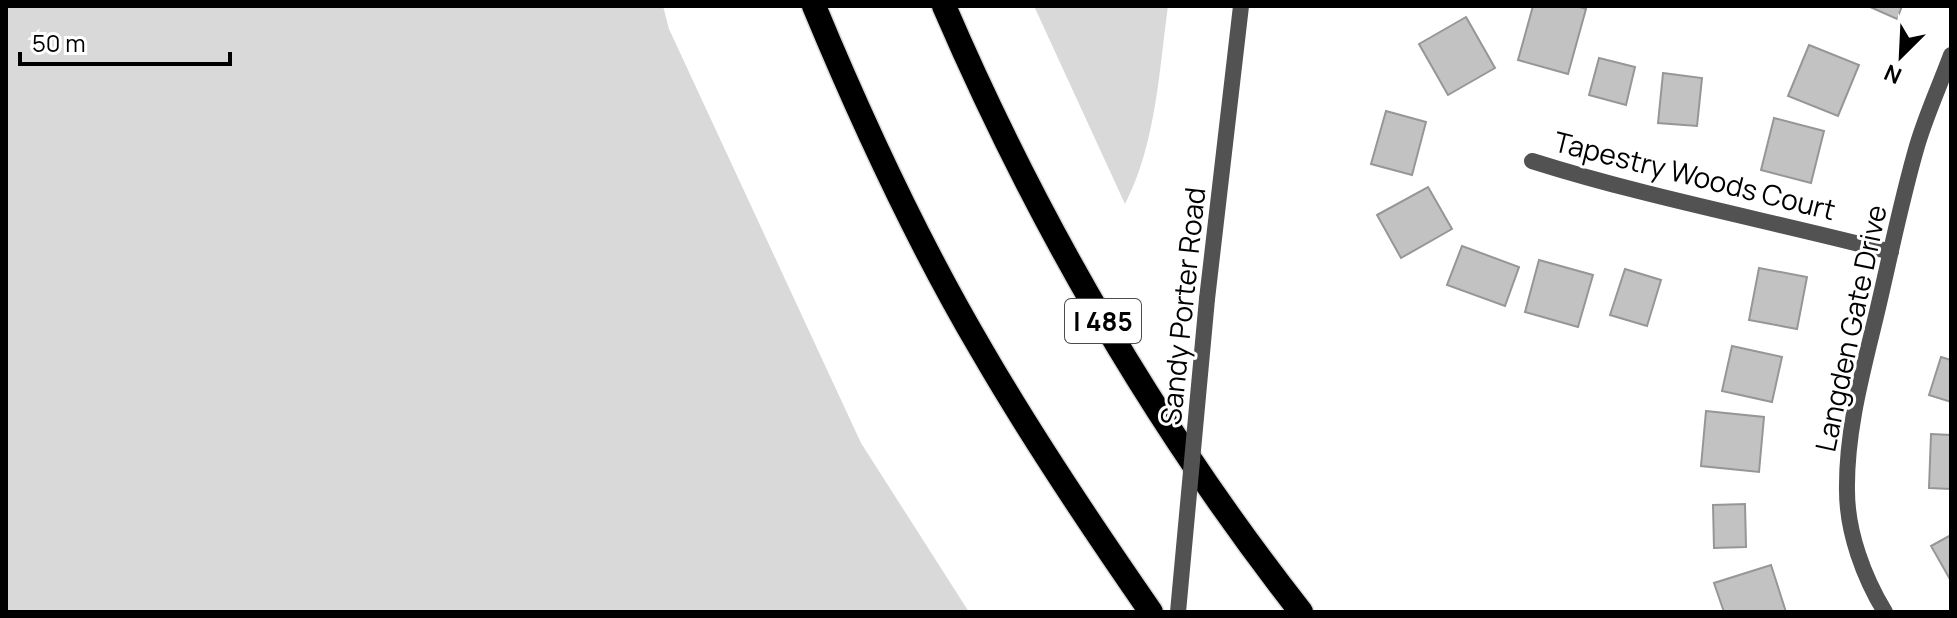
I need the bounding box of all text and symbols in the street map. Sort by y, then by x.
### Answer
scale bar [20,16,230,66]
north arrow [1861,16,1941,96]
text: 50 m [32,26,86,59]
text: N [1880,57,1906,91]
street label: Tapestry Woods Court [1550,122,1840,228]
street label: Sandy Porter Road [1151,185,1213,427]
street label: Langden Gate Drive [1805,201,1895,455]
road number: I 485 [1065,299,1141,343]

